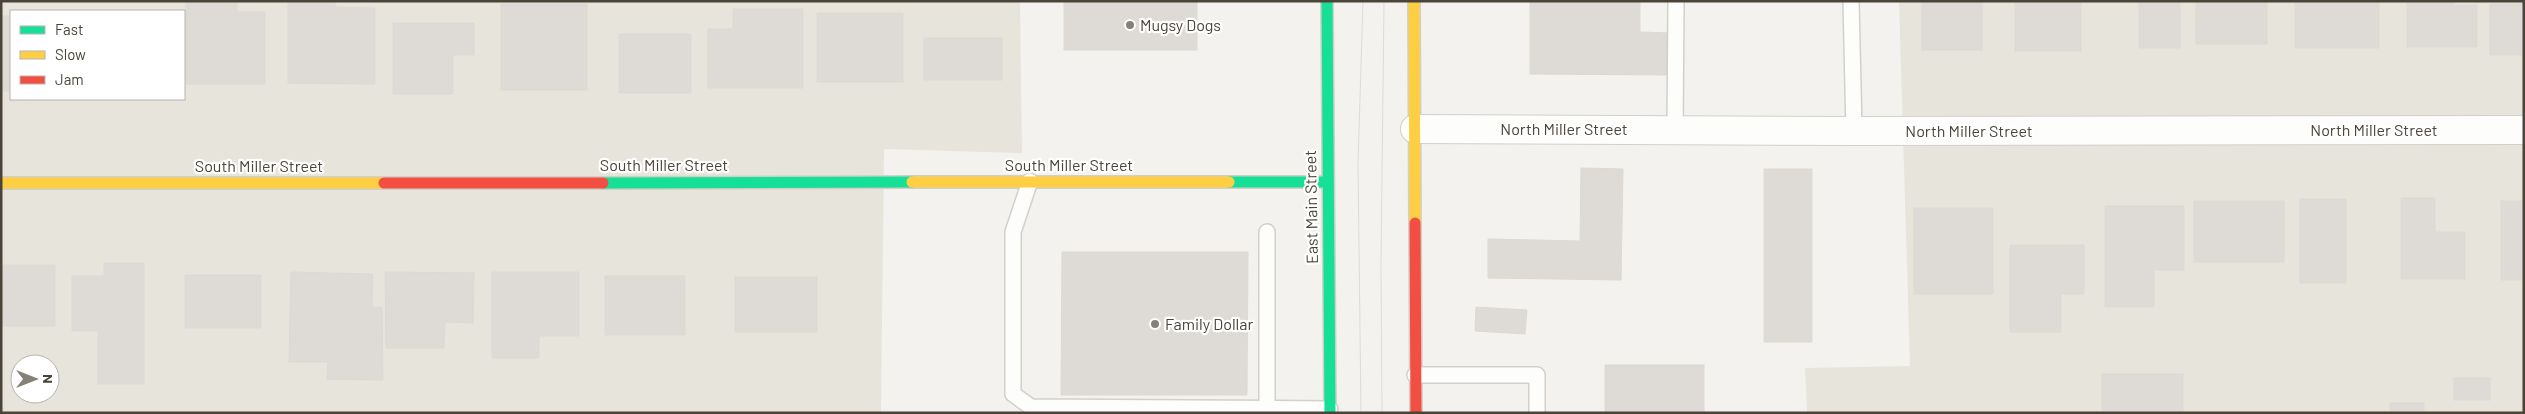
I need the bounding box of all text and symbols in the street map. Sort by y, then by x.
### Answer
legend [10,10,185,100]
place label: Mugsy Dogs [1140,15,1221,34]
marker: Mugsy Dogs [1124,19,1136,31]
text: Fast [55,20,83,38]
text: Slow [55,45,86,63]
text: Jam [55,70,84,88]
street label: North Miller Street [1500,119,1628,138]
street label: North Miller Street [2310,120,2438,139]
street label: North Miller Street [1905,121,2033,140]
street label: East Main Street [1300,150,1321,264]
street label: South Miller Street [600,155,728,174]
street label: South Miller Street [1005,155,1133,174]
street label: South Miller Street [195,156,323,175]
place label: Family Dollar [1165,314,1253,333]
marker: Family Dollar [1149,318,1161,330]
north arrow [10,354,60,404]
text: N [40,374,57,384]

